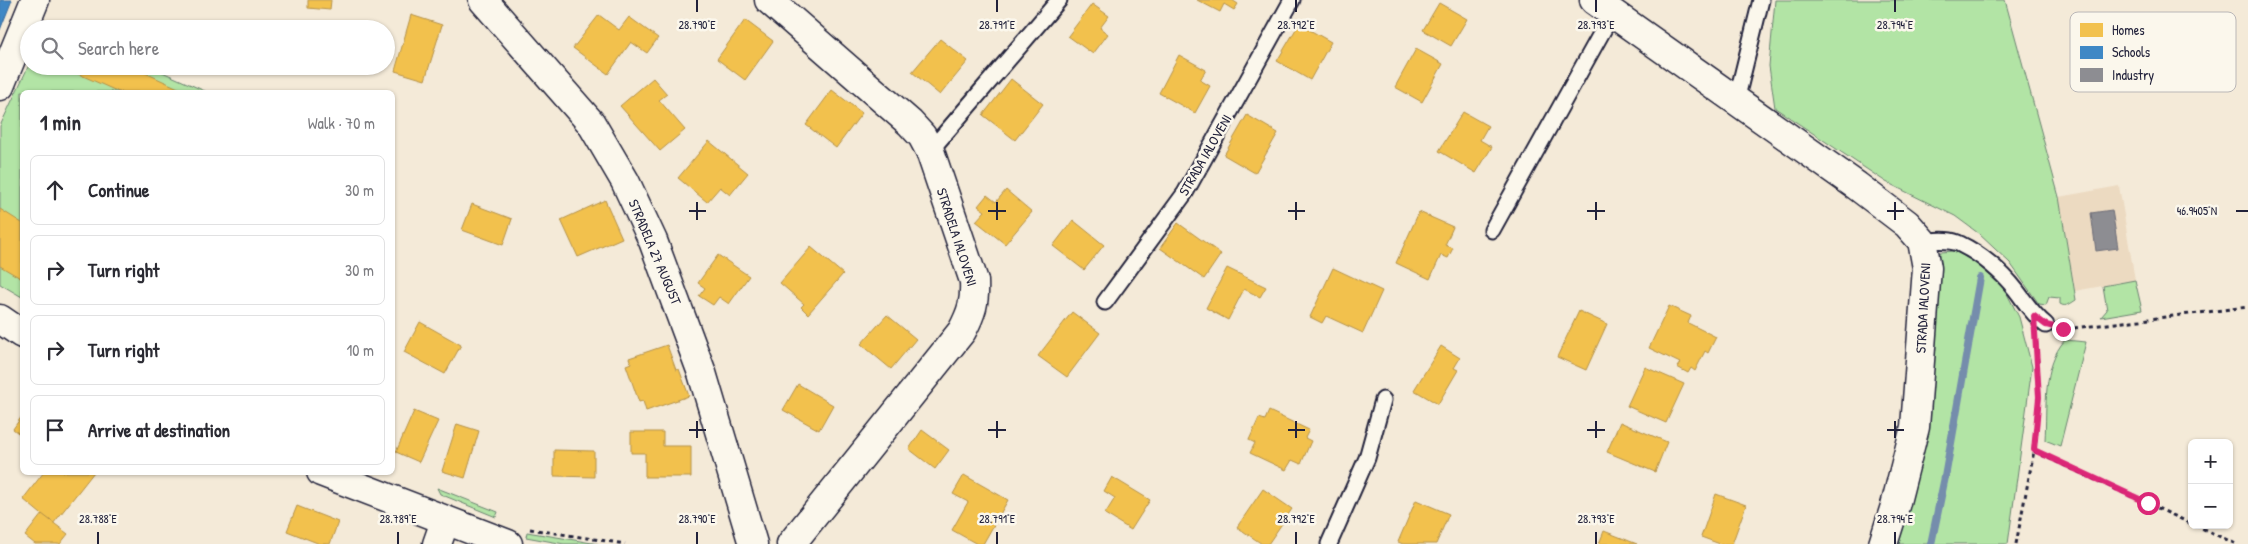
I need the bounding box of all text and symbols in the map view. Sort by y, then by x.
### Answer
legend [2070,12,2236,92]
text: 28.790°E [678,16,716,33]
text: 28.791°E [979,16,1016,33]
text: 28.792°E [1277,16,1315,33]
text: 28.793°E [1577,16,1615,33]
text: 28.794°E [1877,16,1914,33]
search box [20,20,395,75]
text: Homes [2112,20,2145,39]
icon: search [38,34,66,62]
text: Search here [78,35,159,61]
text: Schools [2112,42,2150,61]
text: Industry [2112,65,2154,85]
text: 1 min [40,108,81,137]
street label: STRADA IALOVENI [1174,111,1235,199]
text: Walk · 70 m [308,112,375,134]
icon: ahead [41,176,69,204]
text: Continue [88,177,149,203]
text: 30 m [345,179,374,201]
street label: STRADELA IALOVENI [933,185,982,288]
street label: STRADELA 27 AUGUST [625,196,686,308]
text: 46.9405°N [2177,202,2217,219]
icon: right [41,256,69,284]
text: Turn right [88,257,159,283]
text: 30 m [345,259,374,281]
street label: STRADA IALOVENI [1911,262,1934,354]
route end [2052,318,2075,341]
icon: right [41,336,69,364]
text: Turn right [88,337,159,363]
text: 10 m [346,339,374,361]
icon: arrive [41,416,69,444]
text: Arrive at destination [88,417,230,443]
map controls [2188,439,2233,529]
button: + [2188,439,2233,484]
button: − [2188,484,2233,529]
route start [2137,492,2160,515]
text: 28.788°E [79,510,118,527]
text: 28.789°E [379,510,417,527]
text: 28.790°E [678,510,716,527]
text: 28.791°E [979,510,1016,527]
text: 28.792°E [1277,510,1315,527]
text: 28.793°E [1577,510,1615,527]
text: 28.794°E [1877,510,1914,527]

